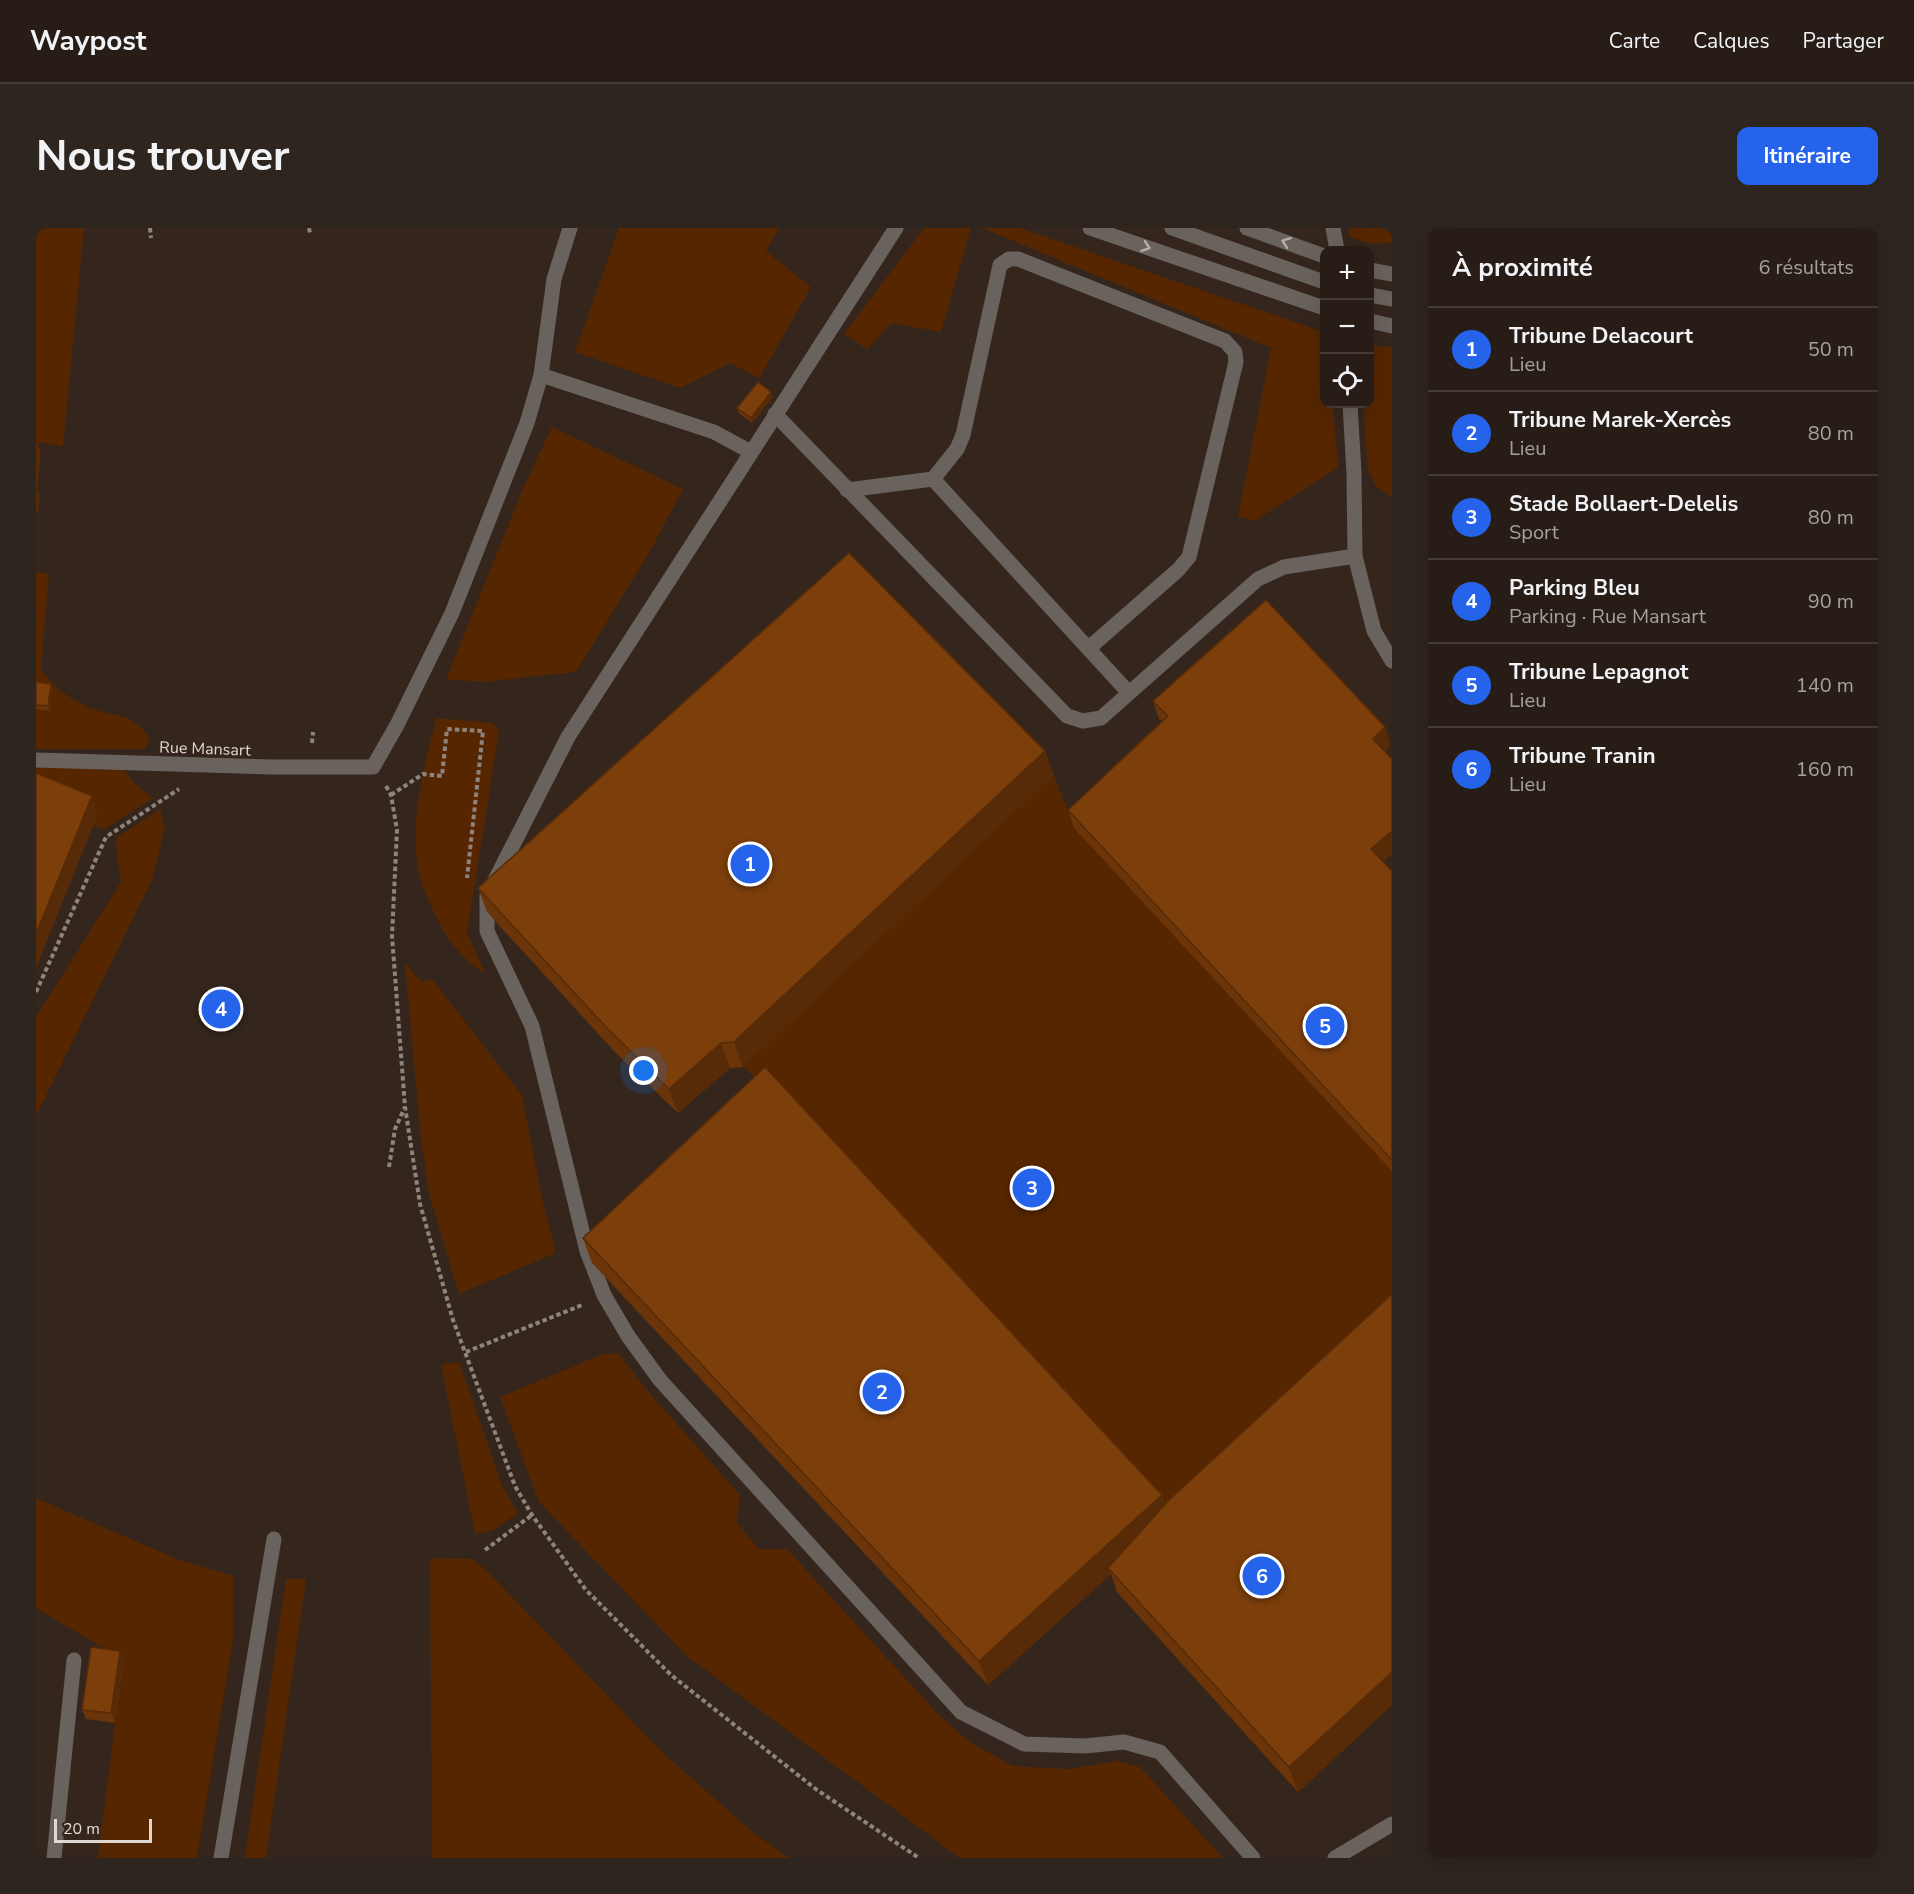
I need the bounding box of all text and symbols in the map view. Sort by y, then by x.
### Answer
text: Waypost [30,22,147,60]
text: Carte [1609,27,1660,55]
text: Calques [1693,27,1770,55]
text: Partager [1803,27,1884,55]
button: Itinéraire [1737,127,1878,185]
text: Nous trouver [36,128,289,185]
one-way arrow [1281,237,1292,249]
one-way arrow [1140,240,1151,252]
map controls [1320,246,1374,408]
button: + [1320,246,1374,300]
text: À proximité [1452,250,1593,285]
text: 6 résultats [1758,254,1854,281]
button: − [1320,300,1374,354]
text: Tribune Delacourt [1509,321,1693,351]
text: 1 [1466,336,1478,363]
text: 50 m [1808,336,1854,363]
text: Lieu [1509,351,1546,378]
button: locate [1320,354,1374,408]
text: Tribune Marek-Xercès [1509,405,1731,435]
text: 2 [1466,420,1478,447]
text: 80 m [1808,420,1854,447]
text: Lieu [1509,435,1546,462]
text: Stade Bollaert-Delelis [1509,489,1738,519]
text: 3 [1466,504,1478,531]
text: 80 m [1808,504,1854,531]
text: Sport [1509,519,1559,546]
text: Parking Bleu [1509,573,1640,603]
text: 4 [1466,588,1478,615]
text: 90 m [1808,588,1854,615]
text: Parking · Rue Mansart [1509,603,1706,630]
text: Tribune Lepagnot [1509,657,1688,687]
text: 5 [1466,672,1478,699]
text: 140 m [1796,672,1854,699]
text: Lieu [1509,687,1546,714]
street label: Rue Mansart [159,736,251,762]
text: Tribune Tranin [1509,741,1656,771]
text: 6 [1466,756,1478,783]
text: 160 m [1796,756,1854,783]
text: Lieu [1509,771,1546,798]
pin: 1 [730,842,770,886]
pin: 4 [202,986,240,1032]
pin: 5 [1306,1004,1344,1048]
your location [629,1056,658,1085]
pin: 3 [1012,1166,1052,1210]
pin: 2 [862,1370,902,1414]
pin: 6 [1242,1554,1282,1598]
scale bar [54,1816,152,1844]
text: 20 m [63,1818,100,1840]

